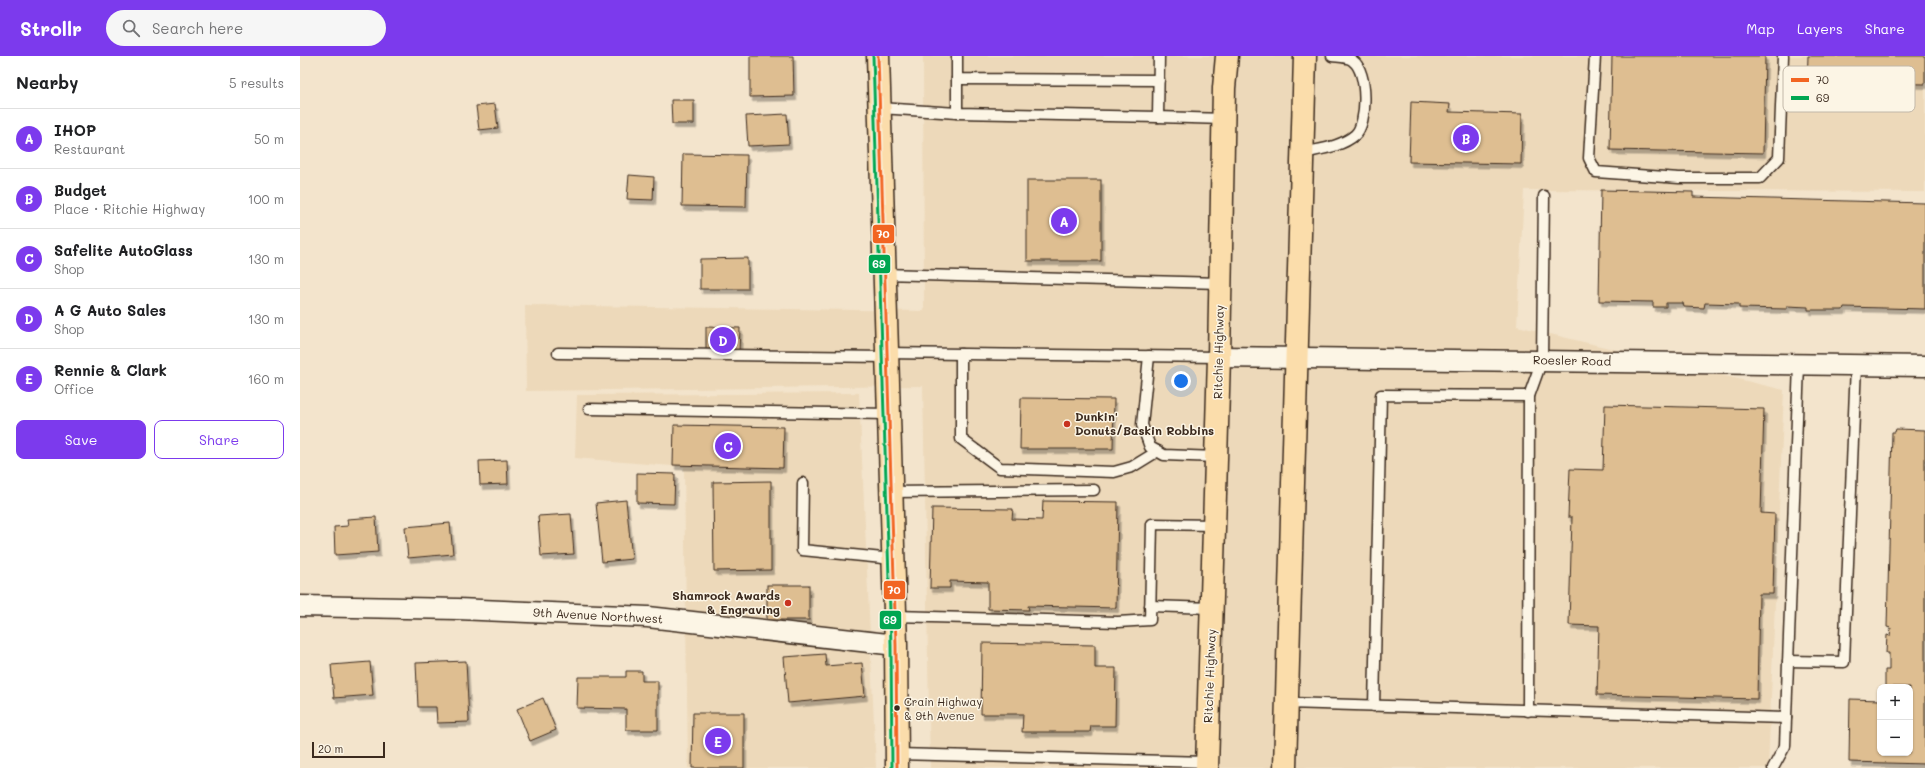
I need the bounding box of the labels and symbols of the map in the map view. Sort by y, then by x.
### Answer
legend [1783,66,1915,112]
text: 70 [1816,72,1829,87]
text: 69 [1816,90,1830,105]
pin: B [1453,123,1479,153]
pin: A [1051,206,1077,236]
line badge: 70 [872,224,895,244]
text: 70 [876,226,890,241]
line badge: 69 [868,254,891,274]
text: 69 [872,256,886,271]
street label: Ritchie Highway [1209,305,1227,399]
pin: D [710,325,736,355]
street label: Roesler Road [1533,351,1612,369]
your location [1171,371,1191,391]
place label: Dunkin' Donuts/Baskin Robbins [1075,408,1214,438]
marker: Dunkin' Donuts/Baskin Robbins [1062,419,1072,429]
pin: C [715,431,741,461]
line badge: 70 [883,580,906,600]
text: 70 [887,582,901,597]
place label: Shamrock Awards & Engraving [672,587,780,617]
marker: Shamrock Awards & Engraving [783,598,793,608]
street label: 9th Avenue Northwest [533,604,664,626]
line badge: 69 [879,610,902,630]
text: 69 [883,612,897,627]
street label: Ritchie Highway [1199,629,1219,723]
place label: Crain Highway & 9th Avenue [904,694,982,723]
marker: Crain Highway & 9th Avenue [892,703,902,713]
pin: E [705,726,731,756]
scale bar [312,740,385,759]

